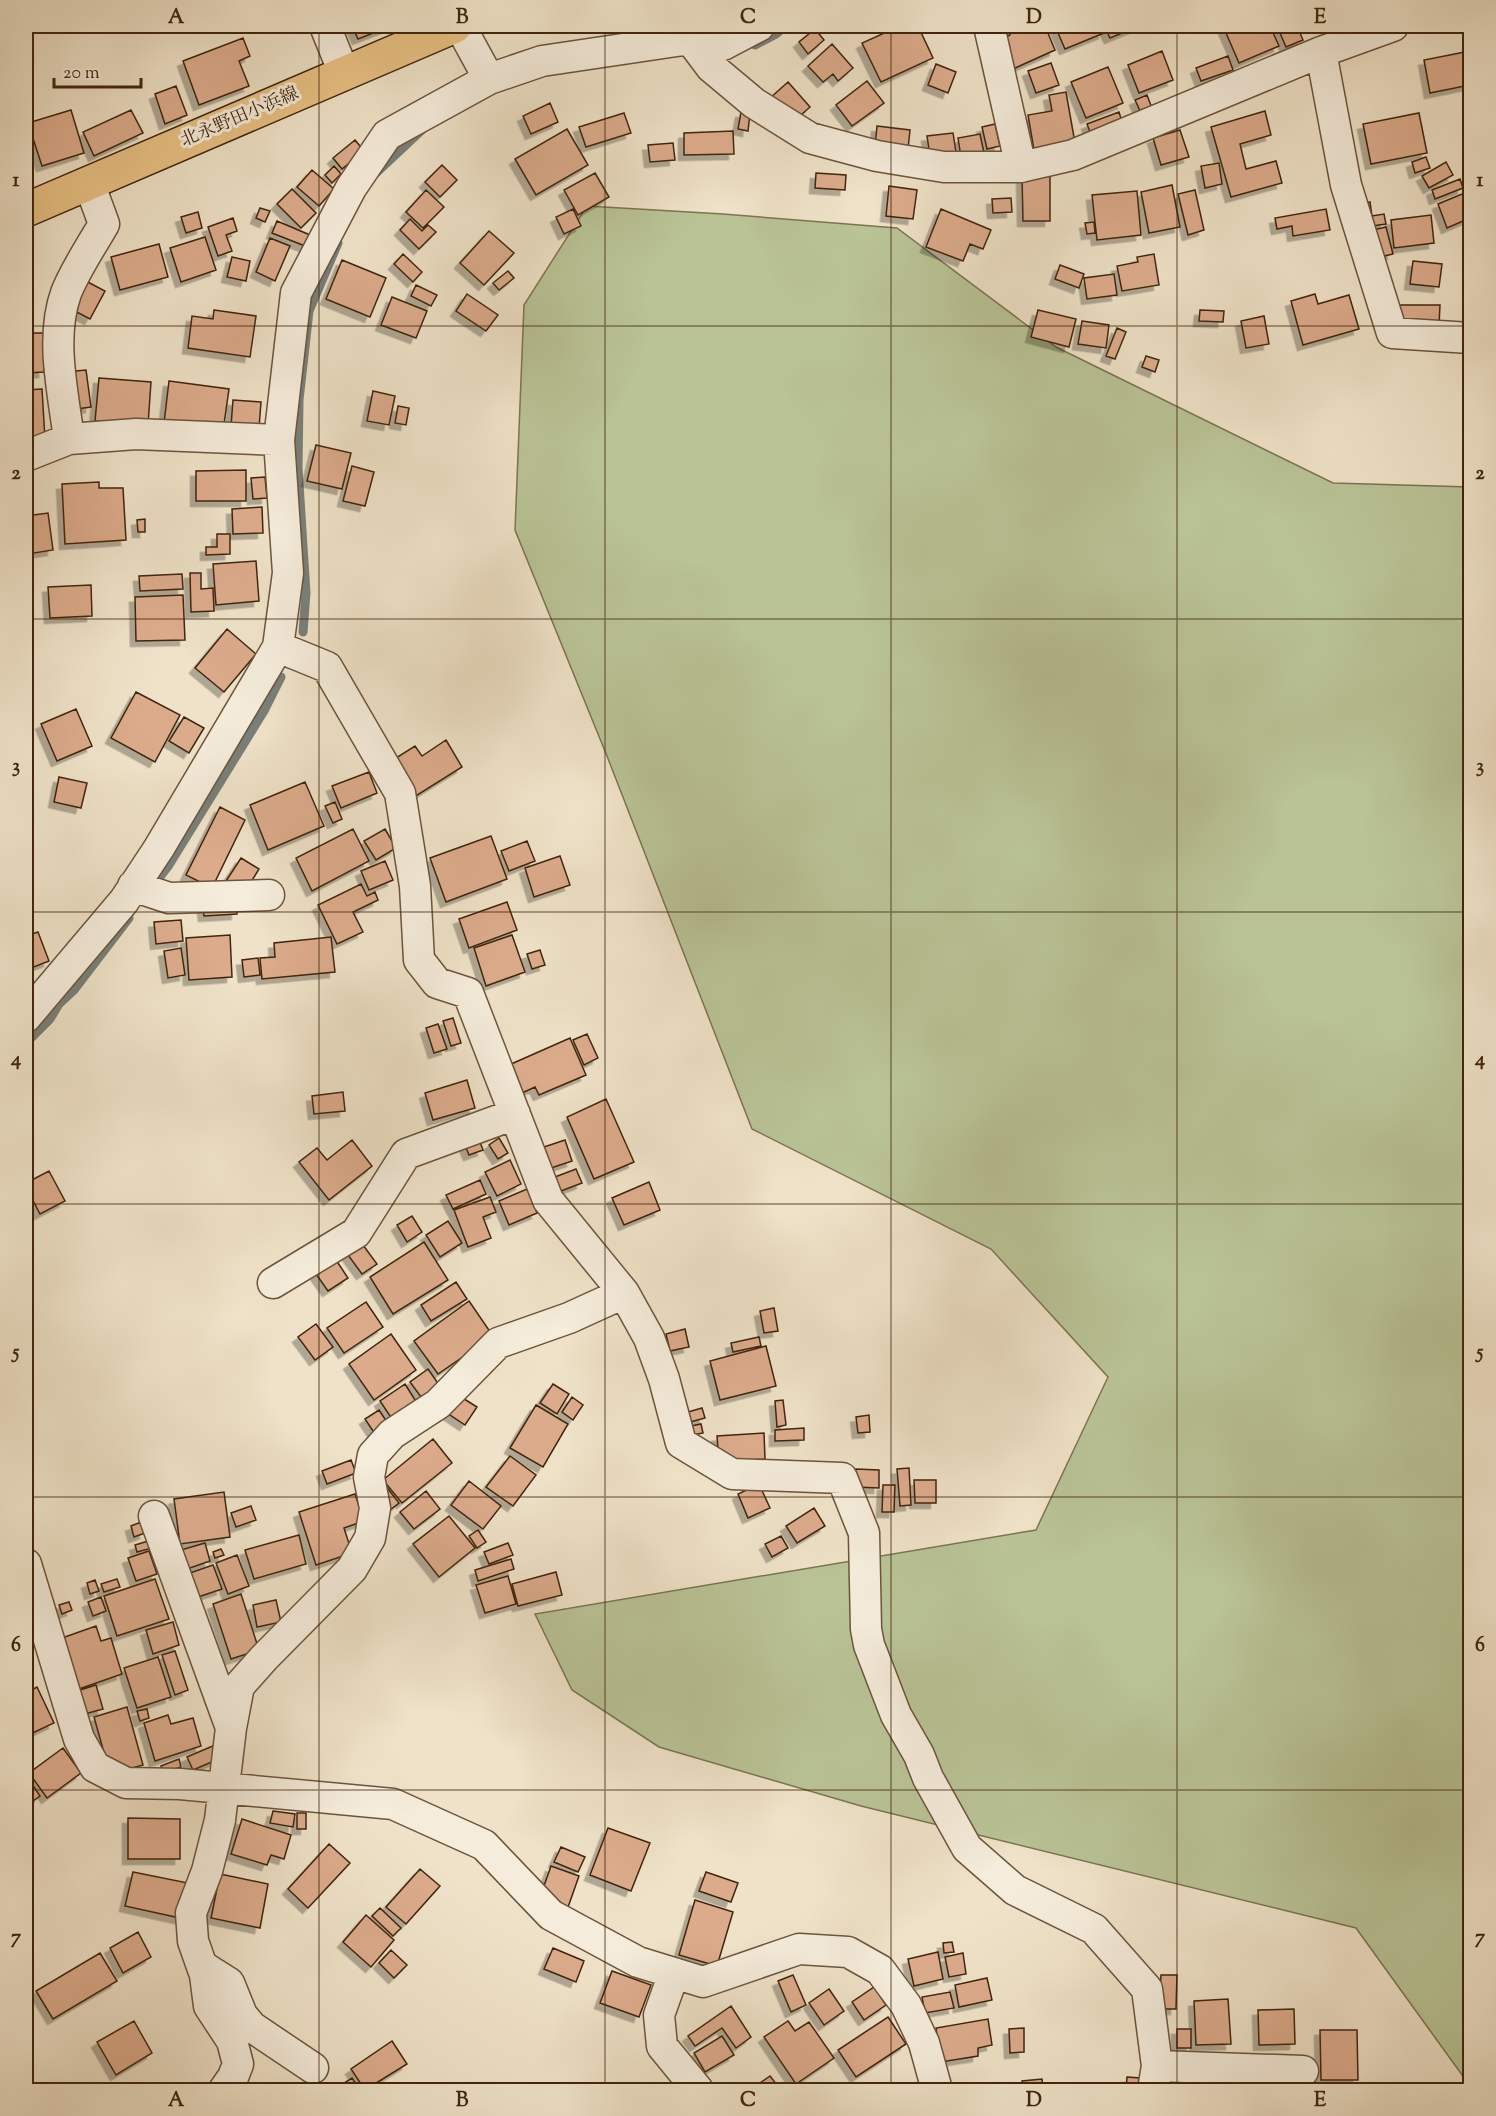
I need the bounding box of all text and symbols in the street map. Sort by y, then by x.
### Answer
text: A [168,4,185,33]
text: B [456,4,469,33]
text: C [740,4,756,33]
text: D [1026,4,1042,33]
text: E [1314,4,1327,33]
scale bar [54,51,141,89]
text: 20 m [63,61,100,87]
street label: 北永野田小浜線 [177,81,303,155]
text: 1 [13,167,20,196]
text: 1 [1477,167,1484,196]
text: 2 [11,460,21,489]
text: 2 [1475,460,1485,489]
text: 3 [12,753,20,782]
text: 3 [1476,753,1484,782]
text: 4 [10,1046,21,1075]
text: 4 [1474,1046,1485,1075]
text: 5 [11,1339,20,1368]
text: 5 [1475,1339,1484,1368]
text: 6 [11,1632,21,1661]
text: 6 [1475,1632,1485,1661]
text: 7 [11,1924,22,1953]
text: 7 [1475,1924,1486,1953]
text: A [168,2087,185,2116]
text: B [456,2087,469,2116]
text: C [740,2087,756,2116]
text: D [1026,2087,1042,2116]
text: E [1314,2087,1327,2116]

